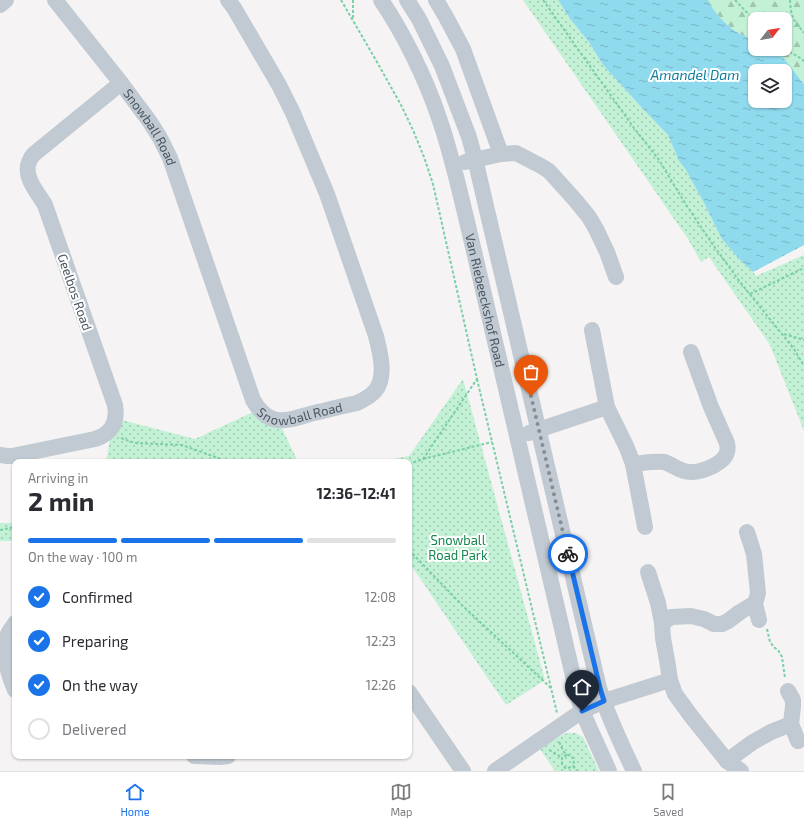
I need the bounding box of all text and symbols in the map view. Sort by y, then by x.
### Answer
north arrow [748,12,792,56]
map controls [748,12,792,108]
button: layers [748,64,792,108]
water label: Amandel Dam [650,66,739,83]
street label: Snowball Road [120,85,180,167]
street label: Van Riebeeckshof Road [462,232,509,369]
street label: Geelbos Road [54,251,96,333]
pin [514,355,548,396]
icon: bag [520,361,542,383]
street label: Snowball Road [254,399,344,428]
text: Arriving in [28,470,88,486]
text: 12:36–12:41 [317,484,396,502]
text: 2 min [28,485,94,516]
park label: Snowball Road Park [428,532,488,563]
courier [548,534,588,574]
icon: bike [557,543,579,565]
text: On the way · 100 m [28,549,137,565]
icon: check [28,586,50,608]
text: Confirmed [62,588,133,606]
text: 12:08 [365,589,396,605]
icon: check [28,630,50,652]
text: Preparing [62,632,128,650]
text: 12:23 [366,633,396,649]
pin [565,670,599,711]
icon: check [28,674,50,696]
text: On the way [62,676,138,694]
icon: home [571,676,593,698]
text: 12:26 [366,677,396,693]
text: Delivered [62,720,127,738]
tab: Home [120,781,150,818]
tab: Map [390,781,413,818]
tab: Saved [653,781,684,818]

